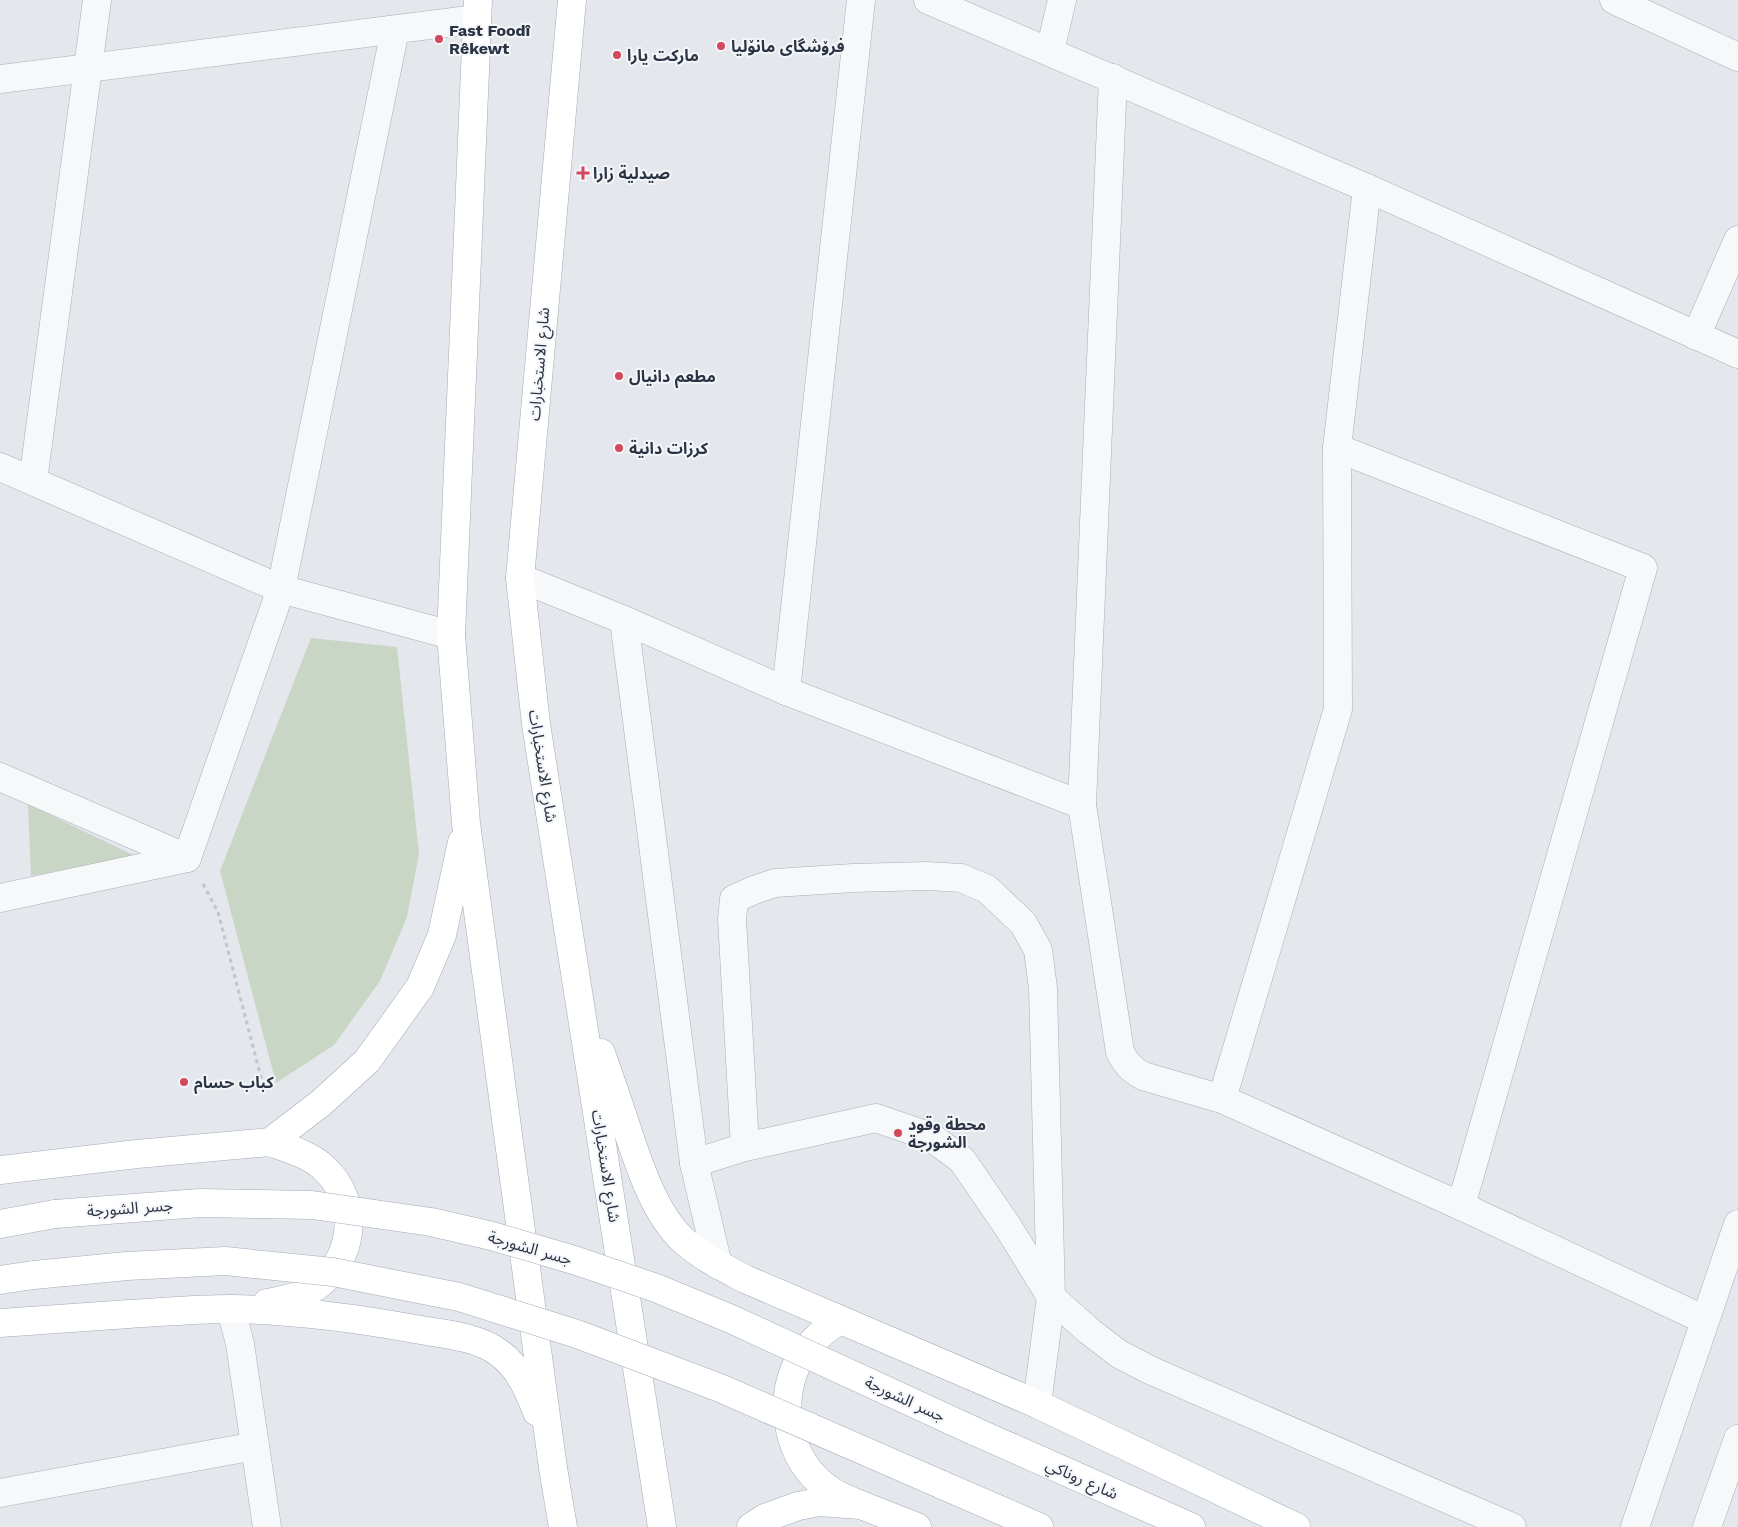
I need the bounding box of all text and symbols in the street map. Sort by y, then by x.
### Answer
place label: Fast Foodî Rêkewt [449,21,532,58]
marker: Fast Foodî Rêkewt [433,33,445,45]
place label: فرۆشگای مانۆلیا [731,37,845,56]
marker: فرۆشگای مانۆلیا [715,40,727,52]
place label: ماركت يارا [627,46,699,65]
marker: ماركت يارا [611,49,623,61]
place label: صيدلية زارا [593,164,670,183]
marker: صيدلية زارا [577,167,589,179]
street label: شارع الاستخبارات [525,306,556,422]
place label: مطعم دانيال [629,367,716,389]
marker: مطعم دانيال [613,370,625,382]
place label: كرزات دانية [629,439,709,458]
marker: كرزات دانية [613,442,625,454]
street label: شارع الاستخبارات [522,708,561,824]
place label: كباب حسام [194,1073,274,1094]
marker: كباب حسام [178,1076,190,1088]
street label: شارع الاستخبارات [585,1108,624,1224]
place label: محطة وقود الشورجة [908,1115,986,1152]
marker: محطة وقود الشورجة [892,1127,904,1139]
street label: جسر الشورجة [86,1196,174,1220]
street label: جسر الشورجة [486,1227,574,1269]
street label: جسر الشورجة [862,1372,948,1426]
street label: شارع روناكي [1042,1455,1121,1506]

